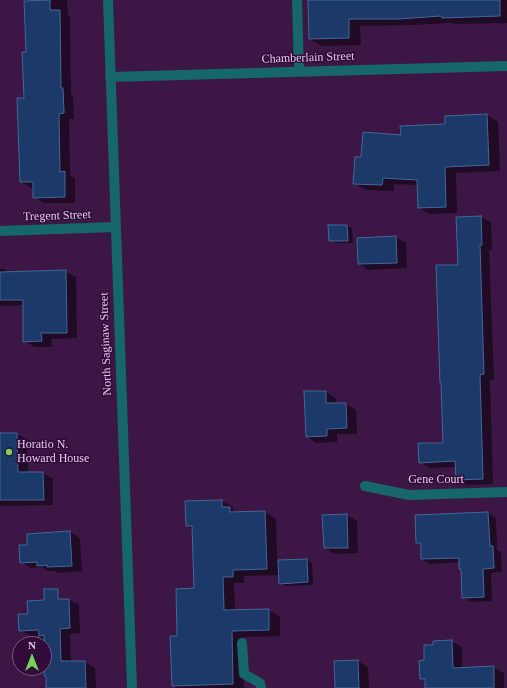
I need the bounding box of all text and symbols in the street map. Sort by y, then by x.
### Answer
street label: Chamberlain Street [261,49,355,67]
street label: Tregent Street [23,208,91,224]
street label: North Saginaw Street [97,292,115,396]
place label: Horatio N. Howard House [17,438,89,466]
marker: Horatio N. Howard House [4,447,14,457]
street label: Gene Court [408,473,464,487]
north arrow [12,636,52,676]
text: N [28,639,36,651]

